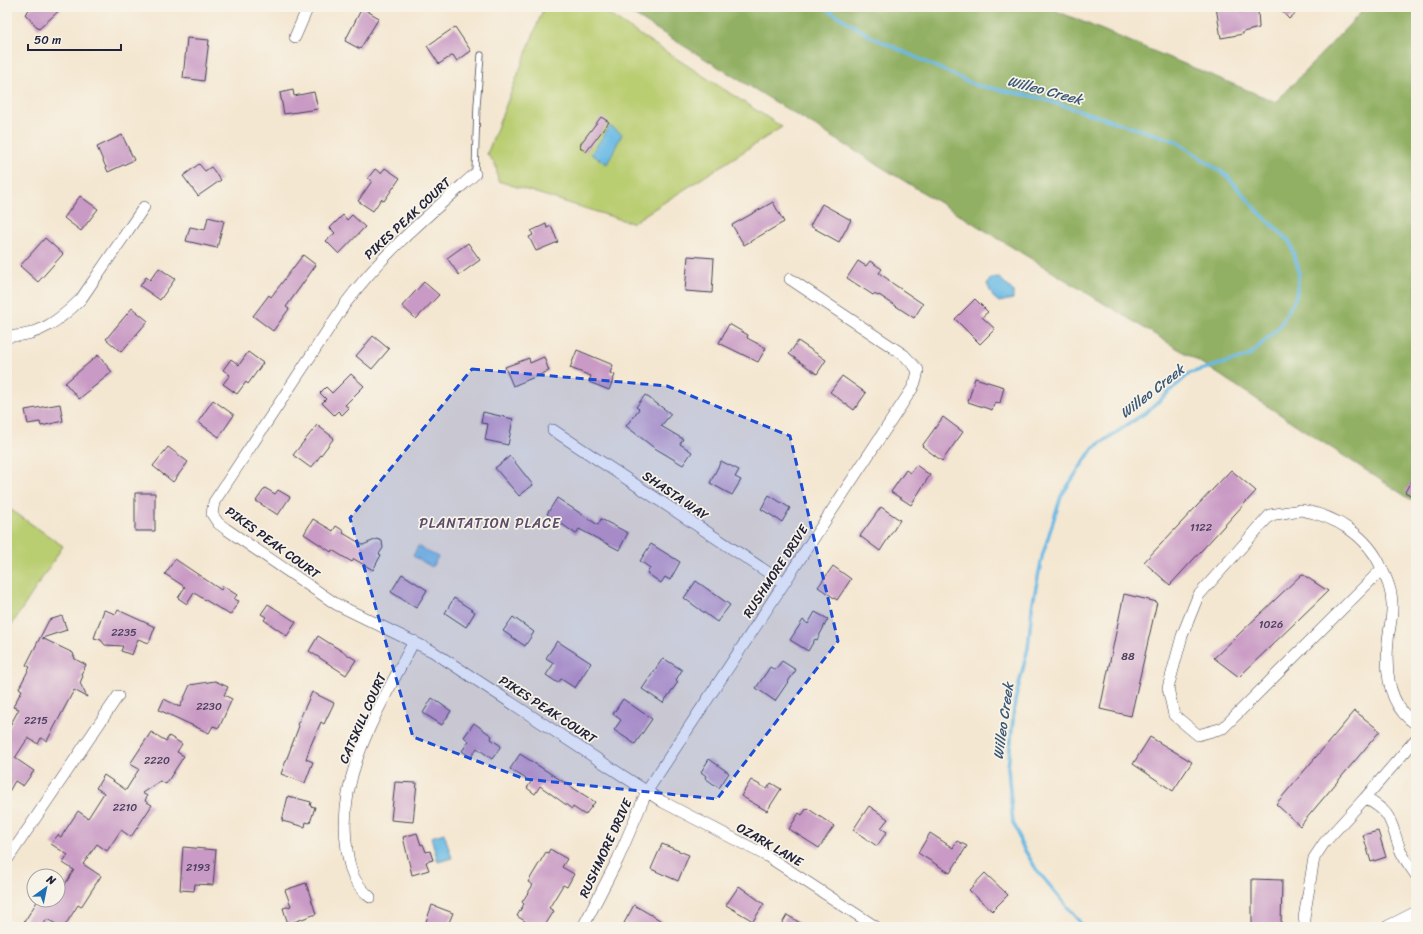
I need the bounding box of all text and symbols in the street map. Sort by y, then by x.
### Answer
scale bar [28,26,121,52]
text: 50 m [34,29,61,51]
water label: Willeo Creek [1005,68,1087,113]
street label: PIKES PEAK COURT [358,171,457,265]
water label: Willeo Creek [1114,357,1191,425]
street label: SHASTA WAY [638,465,714,527]
street label: PIKES PEAK COURT [220,500,326,585]
district label: PLANTATION PLACE [419,511,561,536]
house number: 1122 [1190,518,1213,537]
street label: RUSHMORE DRIVE [737,519,815,622]
house number: 1026 [1259,615,1283,634]
house number: 2235 [111,623,137,642]
house number: 88 [1121,647,1135,666]
street label: CATSKILL COURT [332,668,393,767]
street label: PIKES PEAK COURT [494,669,602,750]
water label: Willeo Creek [986,680,1021,761]
house number: 2230 [196,697,222,716]
house number: 2215 [24,711,48,730]
house number: 2220 [144,751,170,770]
street label: RUSHMORE DRIVE [572,794,639,902]
house number: 2210 [113,798,137,817]
street label: OZARK LANE [732,816,808,873]
house number: 2193 [186,858,210,877]
north arrow [26,868,66,908]
text: N [42,869,60,890]

